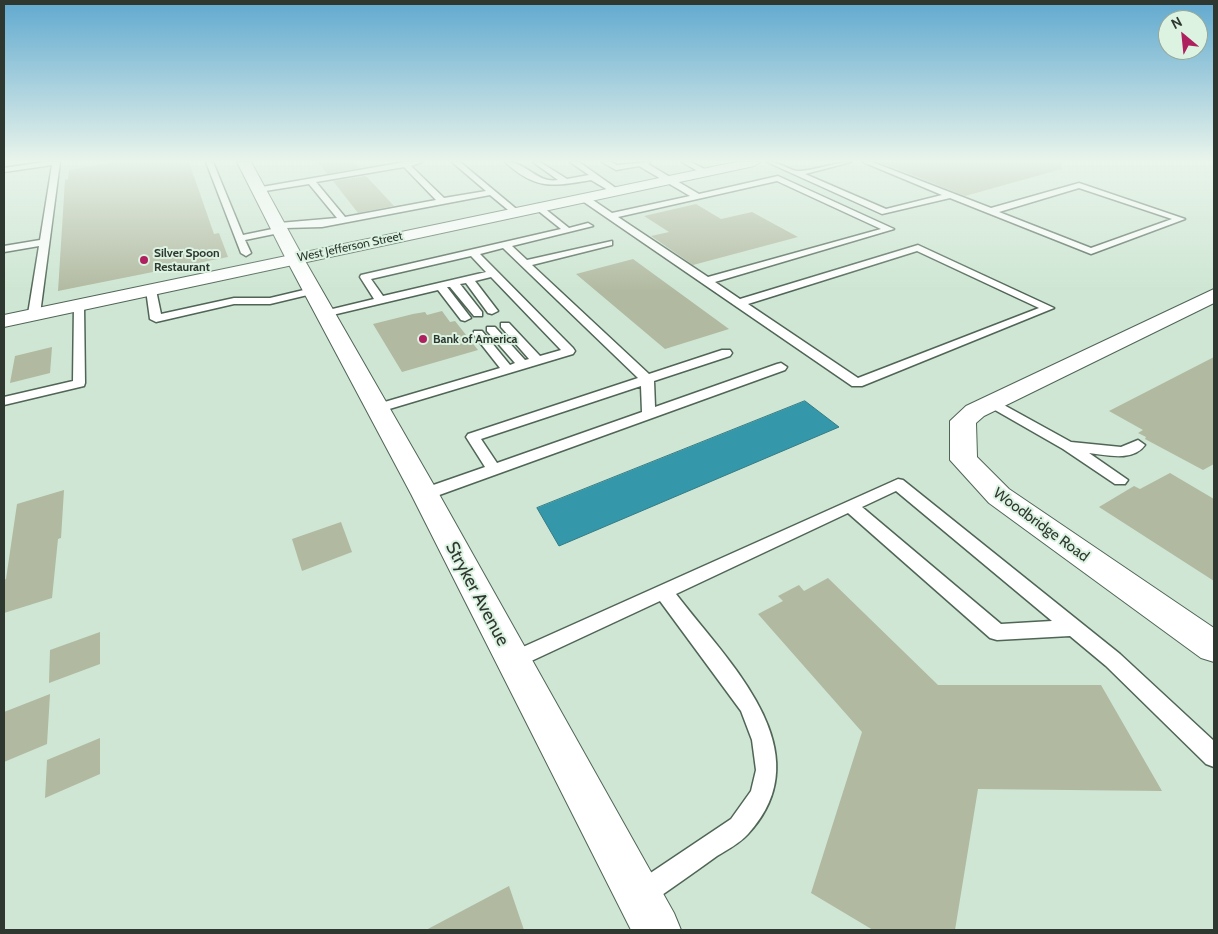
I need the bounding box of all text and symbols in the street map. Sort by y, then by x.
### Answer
north arrow [1158,10,1208,60]
text: N [1168,12,1185,33]
street label: West Jefferson Street [296,229,404,265]
place label: Silver Spoon Restaurant [154,246,220,274]
marker: Silver Spoon Restaurant [138,254,150,266]
place label: Bank of America [433,332,518,346]
marker: Bank of America [417,333,429,345]
street label: Woodbridge Road [990,484,1092,566]
street label: Stryker Avenue [441,538,513,650]

